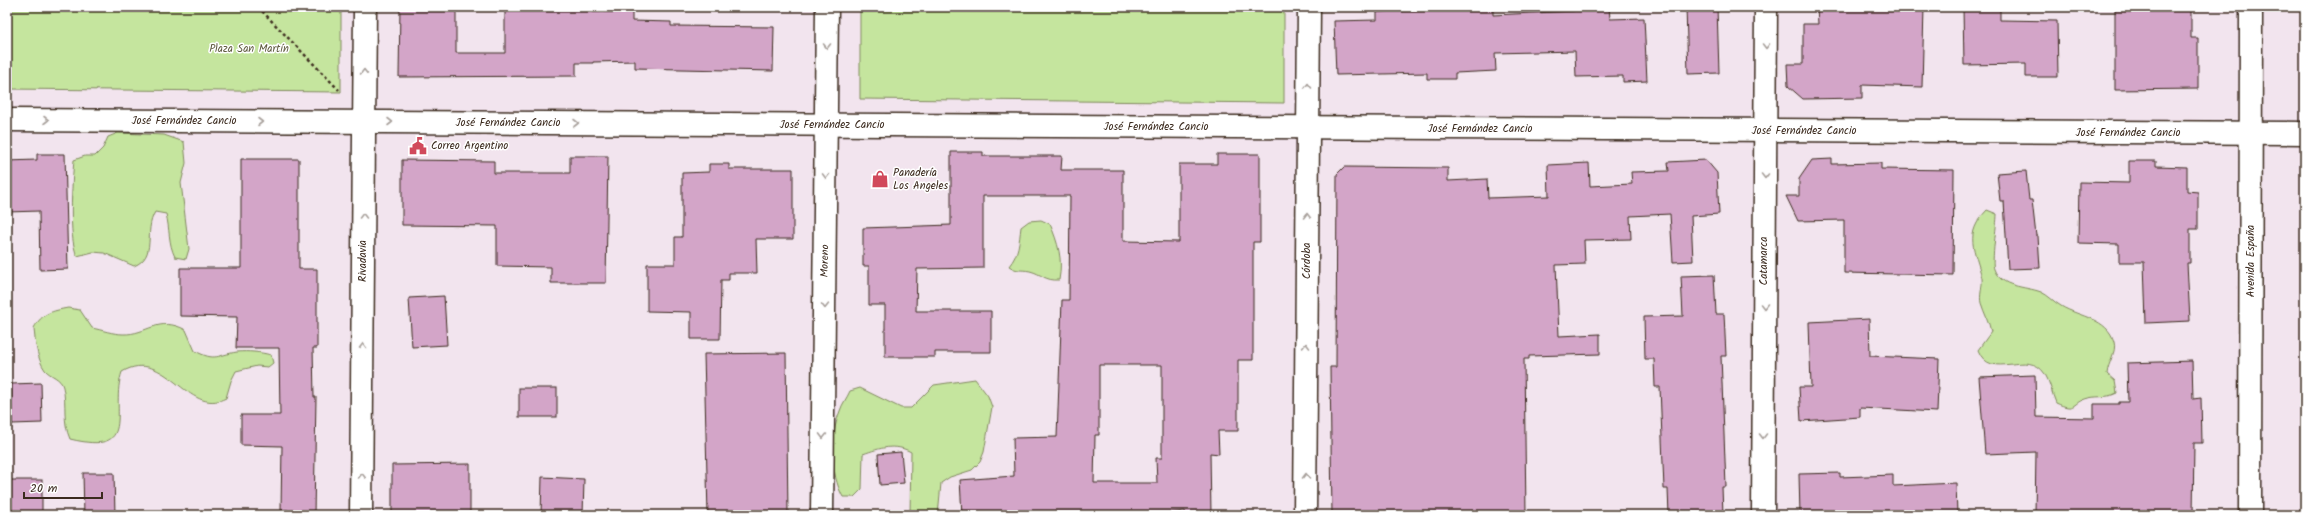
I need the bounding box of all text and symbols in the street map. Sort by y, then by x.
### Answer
park label: Plaza San Martín [209,40,289,58]
one-way arrow [823,43,831,49]
one-way arrow [1762,43,1770,49]
one-way arrow [360,69,368,75]
one-way arrow [1304,83,1312,89]
street label: José Fernández Cancio [131,112,237,130]
street label: José Fernández Cancio [455,114,561,132]
one-way arrow [43,116,49,124]
street label: José Fernández Cancio [779,116,885,134]
one-way arrow [257,118,263,126]
one-way arrow [387,118,393,126]
street label: José Fernández Cancio [1103,118,1209,136]
one-way arrow [573,119,579,127]
street label: José Fernández Cancio [1427,120,1533,138]
street label: José Fernández Cancio [1751,122,1857,140]
street label: José Fernández Cancio [2075,124,2181,142]
public building icon: Correo Argentino [408,136,428,156]
place label: Correo Argentino [431,137,508,155]
place label: Panadería Los Angeles [893,164,948,195]
shop icon: Panadería Los Angeles [870,169,890,189]
one-way arrow [822,173,831,179]
one-way arrow [1761,173,1769,179]
one-way arrow [359,213,368,219]
one-way arrow [1303,213,1311,219]
street label: Avenida España [2242,225,2260,297]
street label: Catamarca [1755,237,1773,285]
street label: Rivadavia [354,240,372,282]
street label: Córdoba [1298,243,1316,279]
street label: Moreno [816,244,834,278]
one-way arrow [821,303,829,309]
one-way arrow [1760,303,1768,309]
one-way arrow [359,343,367,349]
one-way arrow [1302,343,1311,349]
one-way arrow [819,433,827,439]
one-way arrow [1759,433,1767,439]
one-way arrow [358,473,366,479]
one-way arrow [1302,473,1310,479]
scale bar [24,474,102,500]
text: 20 m [30,479,58,498]

